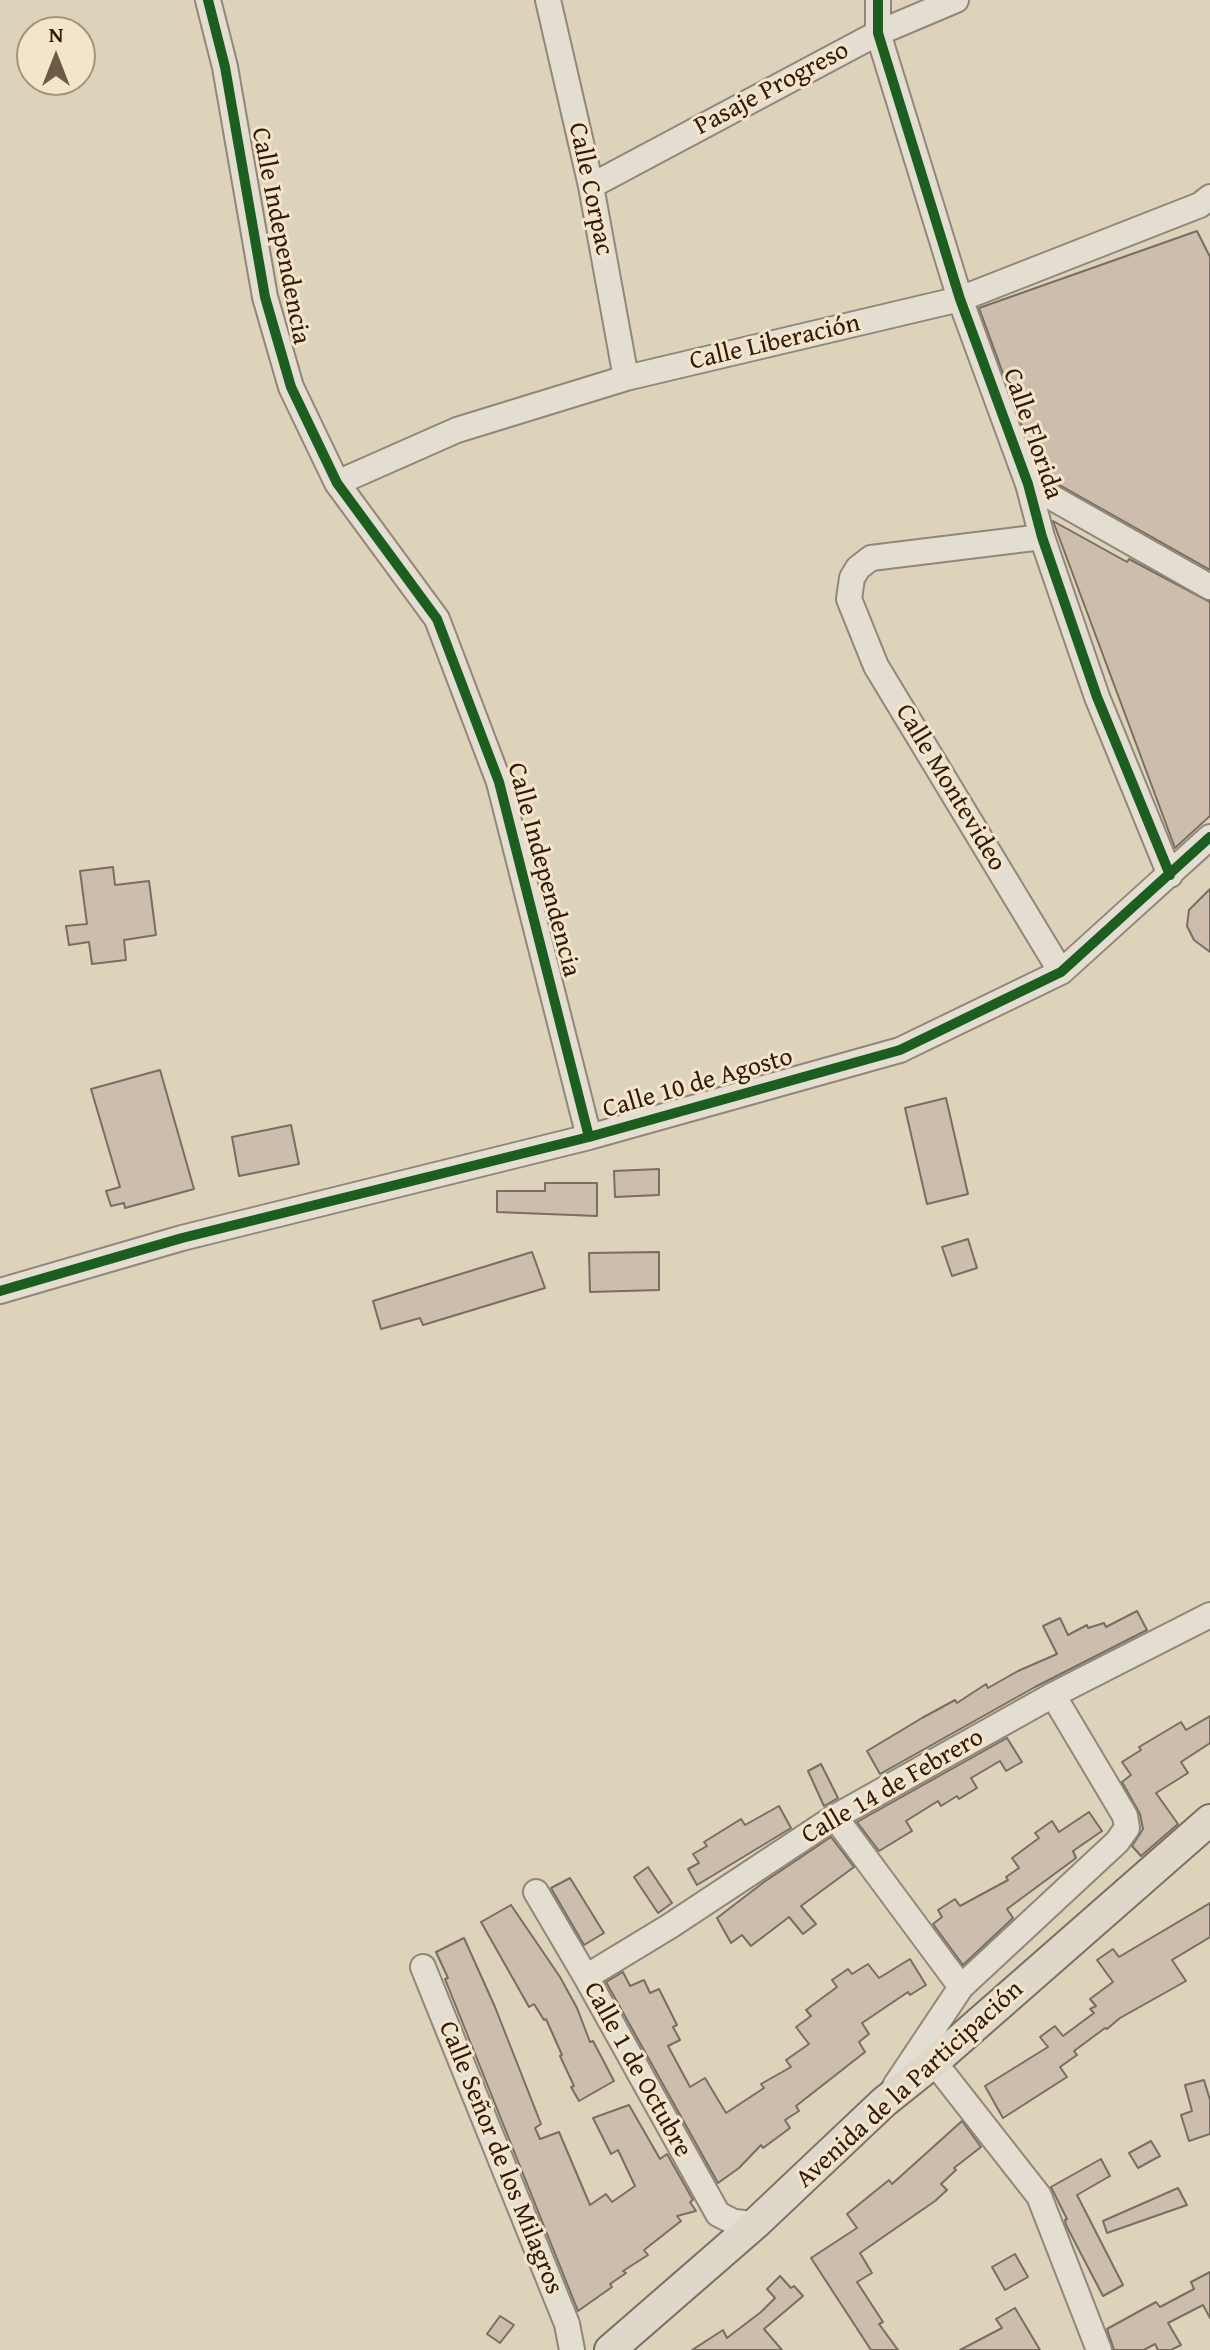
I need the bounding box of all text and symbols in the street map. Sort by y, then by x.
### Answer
north arrow [16,16,96,96]
text: N [49,18,63,50]
street label: Pasaje Progreso [689,35,855,143]
street label: Calle Corpac [561,120,619,258]
street label: Calle Independencia [244,125,316,347]
street label: Calle Liberación [687,308,863,378]
street label: Calle Florida [995,364,1069,504]
street label: Calle Montevideo [888,699,1012,877]
street label: Calle Independencia [499,760,587,980]
street label: Calle 10 de Agosto [599,1042,797,1126]
street label: Calle 14 de Febrero [796,1722,990,1852]
street label: Avenida de la Participación [790,1975,1030,2195]
street label: Calle 1 de Octubre [576,1977,698,2163]
street label: Calle Señor de los Milagros [431,2017,569,2299]

